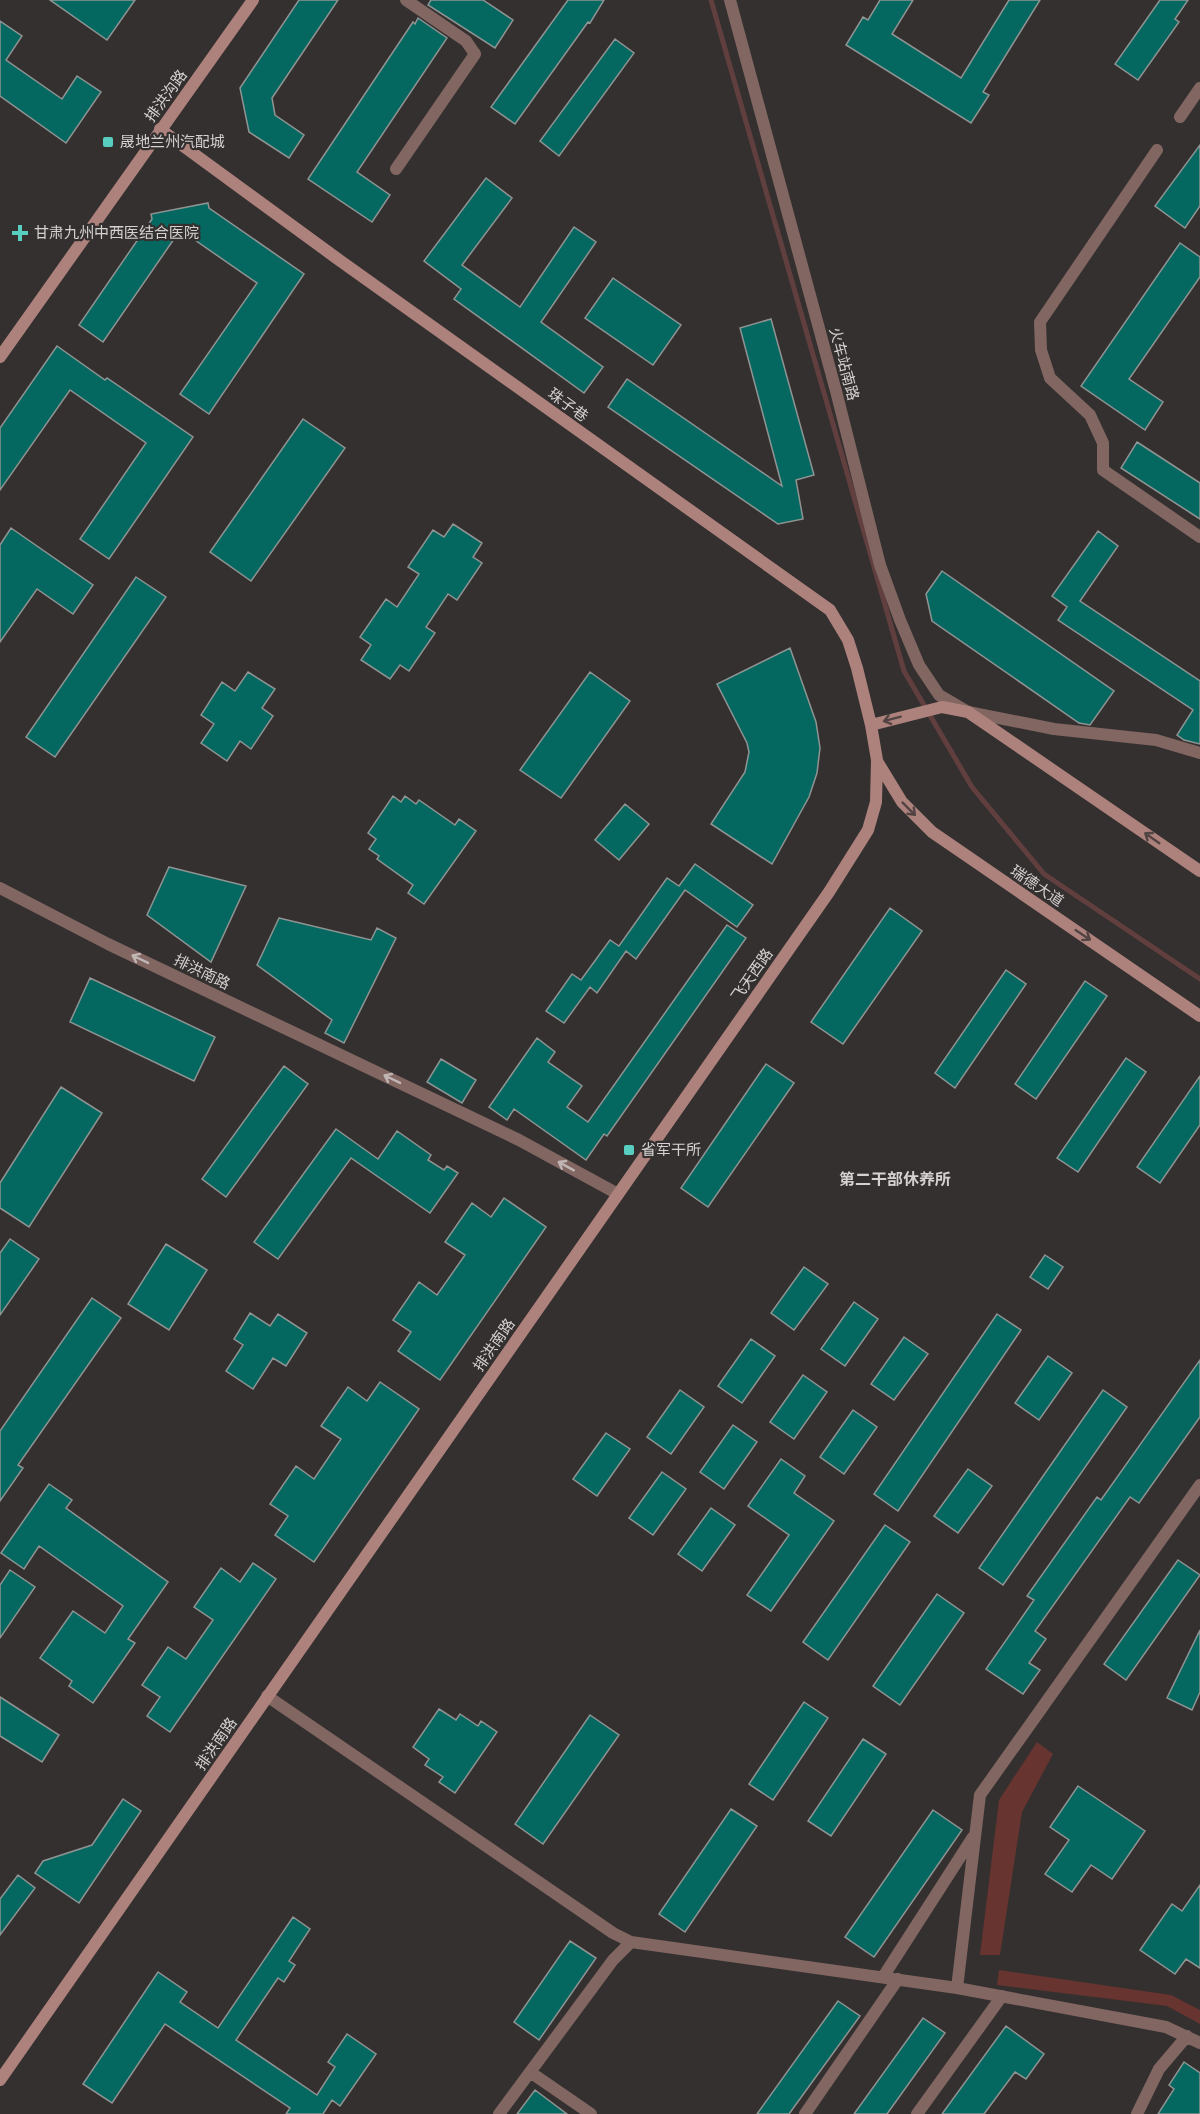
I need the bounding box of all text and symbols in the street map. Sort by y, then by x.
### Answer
street label: 排洪沟路 [140,66,191,126]
place label: 晟地兰州汽配城 [120,132,225,151]
marker: 晟地兰州汽配城 [101,135,115,149]
place label: 甘肃九州中西医结合医院 [34,223,199,242]
marker: 甘肃九州中西医结合医院 [11,224,29,242]
street label: 火车站南路 [826,325,863,403]
street label: 珠子巷 [545,384,592,426]
one-way arrow [883,714,902,725]
one-way arrow [901,801,916,816]
one-way arrow [1144,832,1160,844]
street label: 瑞德大道 [1007,861,1067,910]
one-way arrow [1075,929,1092,942]
street label: 飞天西路 [727,945,777,1005]
street label: 排洪南路 [171,950,233,993]
one-way arrow [132,953,150,964]
one-way arrow [383,1073,401,1085]
place label: 省军干所 [641,1140,701,1159]
marker: 省军干所 [622,1143,636,1157]
one-way arrow [558,1160,576,1171]
district label: 第二干部休养所 [839,1169,951,1189]
street label: 排洪南路 [469,1315,519,1375]
street label: 排洪南路 [191,1714,241,1774]

